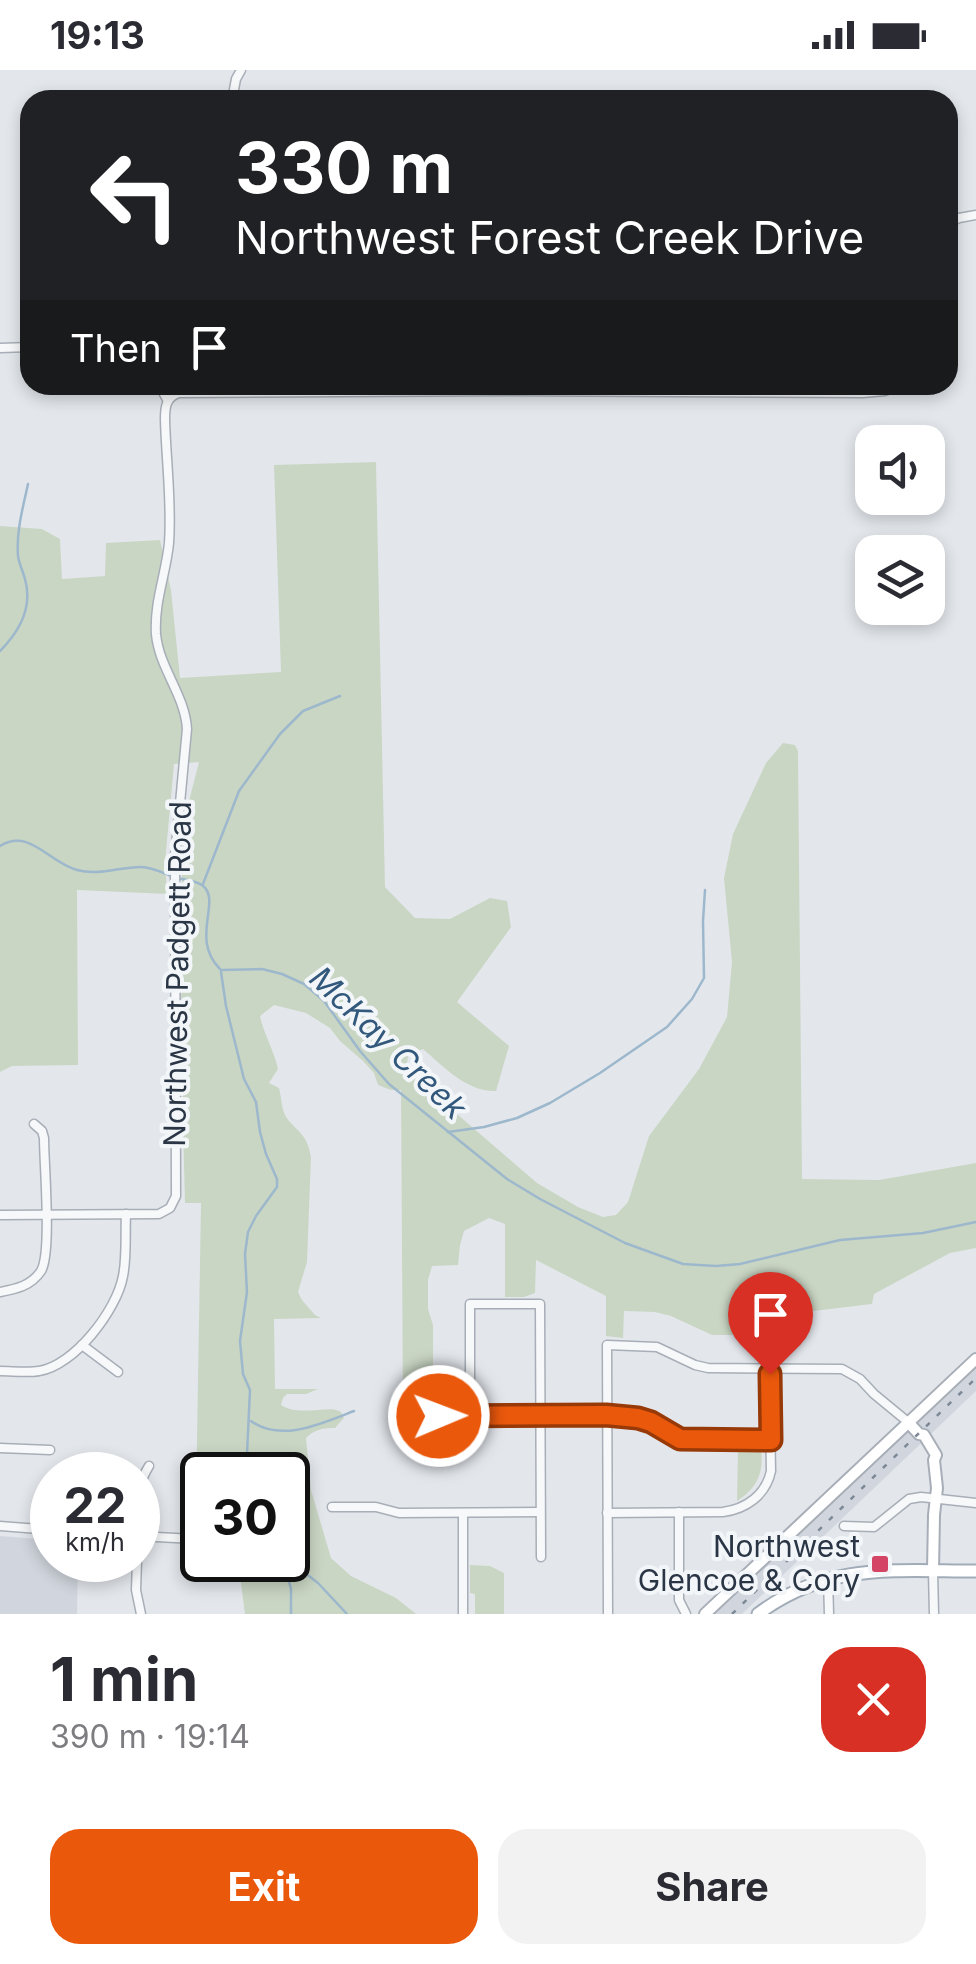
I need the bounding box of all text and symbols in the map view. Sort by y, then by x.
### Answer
text: 19:13 [50,12,145,58]
text: 330 m [235,125,453,210]
icon: left [70,130,200,260]
text: Northwest Forest Creek Drive [235,210,864,265]
icon: arrive [182,320,237,375]
text: Then [70,325,162,371]
map controls [855,425,945,625]
button: sound [855,425,945,515]
button: layers [855,535,945,625]
street label: Northwest Padgett Road [156,801,198,1147]
water label: McKay Creek [302,958,476,1128]
pin [728,1272,813,1375]
icon: arrive [743,1287,798,1342]
position arrow [387,1364,491,1468]
speed limit sign: 30 [180,1452,310,1582]
text: 22 [64,1475,127,1535]
text: km/h [65,1527,125,1557]
place label: Northwest Glencoe & Cory [638,1528,860,1598]
marker: Northwest Glencoe & Cory [869,1553,891,1575]
text: 1 min [50,1643,198,1715]
button: close [821,1647,926,1752]
text: 390 m · 19:14 [50,1717,250,1756]
button: Exit [50,1829,478,1944]
button: Share [498,1829,926,1944]

